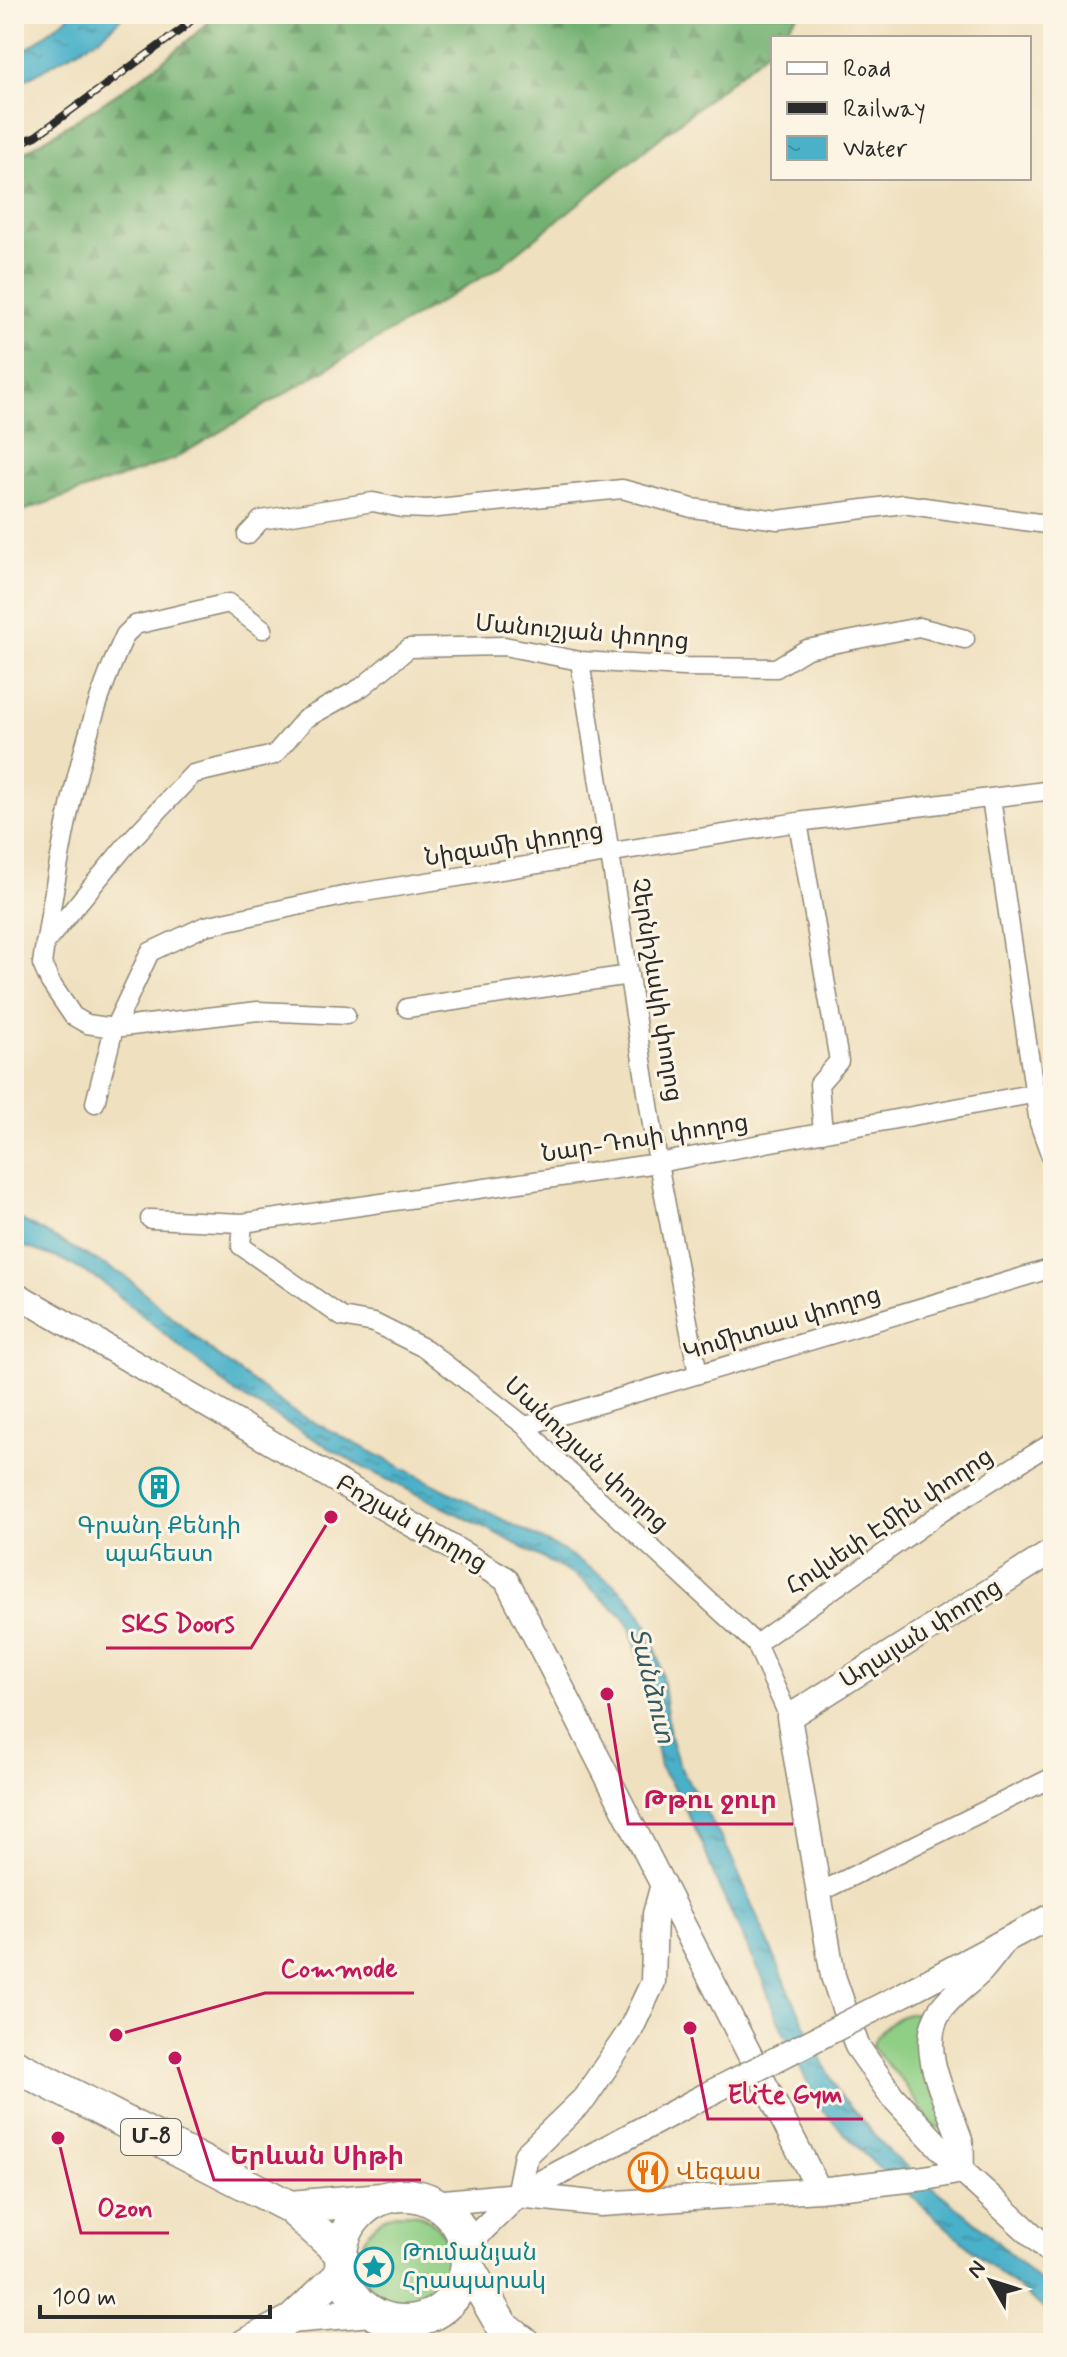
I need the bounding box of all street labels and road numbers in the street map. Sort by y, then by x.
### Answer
street label: Մանուշյան փողոց [474,608,690,658]
street label: Նիզամի փողոց [422,816,606,874]
street label: Չերնիշևսկի փողոց [623,876,689,1104]
street label: Նար-Դոսի փողոց [539,1107,751,1171]
street label: Կոմիտաս փողոց [679,1279,885,1369]
street label: Մանուշյան փողոց [497,1370,675,1540]
street label: Հովսեփ Էմին փողոց [781,1441,999,1603]
street label: Բոշյան փողոց [330,1468,492,1580]
street label: Աղայան փողոց [834,1572,1008,1696]
road number: Մ-8 [121,2119,181,2155]

